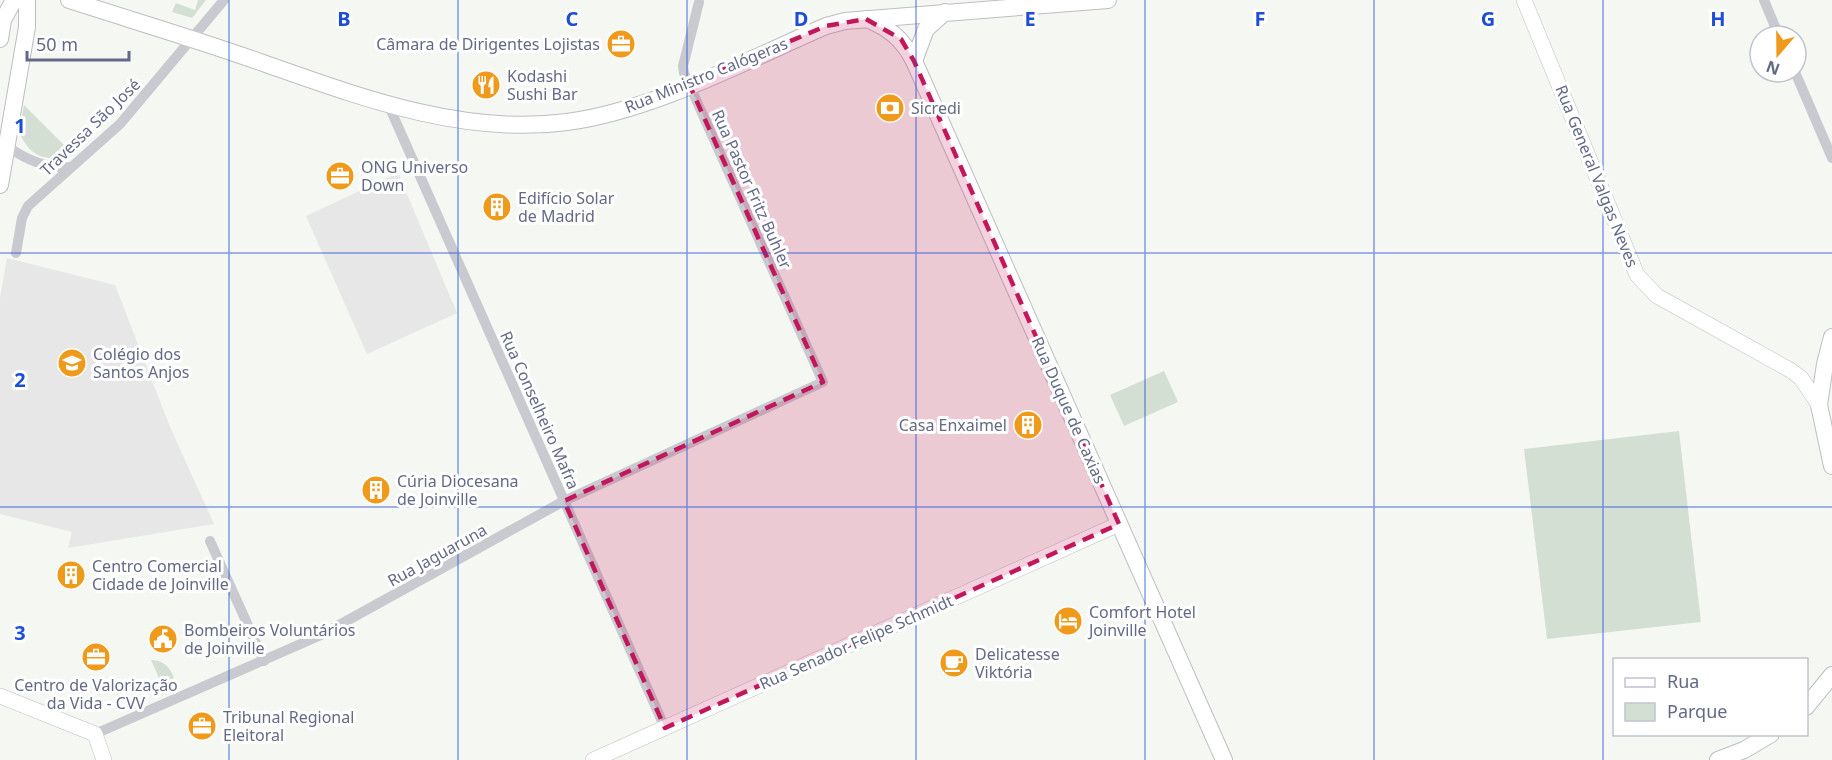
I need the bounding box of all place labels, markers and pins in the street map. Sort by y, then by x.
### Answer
office icon: Câmara de Dirigentes Lojistas [605,28,637,60]
place label: Câmara de Dirigentes Lojistas [376,33,600,55]
place label: Kodashi Sushi Bar [507,65,578,105]
restaurant icon: Kodashi Sushi Bar [470,69,502,101]
bank icon: Sicredi [874,92,906,124]
place label: Sicredi [911,97,961,119]
place label: ONG Universo Down [361,156,468,196]
office icon: ONG Universo Down [324,160,356,192]
place label: Edifício Solar de Madrid [518,187,615,227]
building icon: Edifício Solar de Madrid [481,191,513,223]
place label: Colégio dos Santos Anjos [93,343,190,383]
school or university icon: Colégio dos Santos Anjos [56,347,88,379]
building icon: Casa Enxaimel [1012,409,1044,441]
place label: Casa Enxaimel [899,414,1007,436]
place label: Cúria Diocesana de Joinville [397,470,519,510]
building icon: Cúria Diocesana de Joinville [360,474,392,506]
place label: Centro Comercial Cidade de Joinville [92,555,229,595]
building icon: Centro Comercial Cidade de Joinville [55,559,87,591]
place label: Comfort Hotel Joinville [1087,601,1196,641]
hotel icon: Comfort Hotel Joinville [1052,605,1084,637]
place label: Bombeiros Voluntários de Joinville [184,619,356,659]
public building icon: Bombeiros Voluntários de Joinville [147,623,179,655]
office icon: Centro de Valorização da Vida - CVV [80,641,112,673]
place label: Delicatesse Viktória [975,643,1060,683]
cafe icon: Delicatesse Viktória [938,647,970,679]
place label: Centro de Valorização da Vida - CVV [14,674,178,714]
place label: Tribunal Regional Eleitoral [223,706,354,746]
office icon: Tribunal Regional Eleitoral [186,710,218,742]

